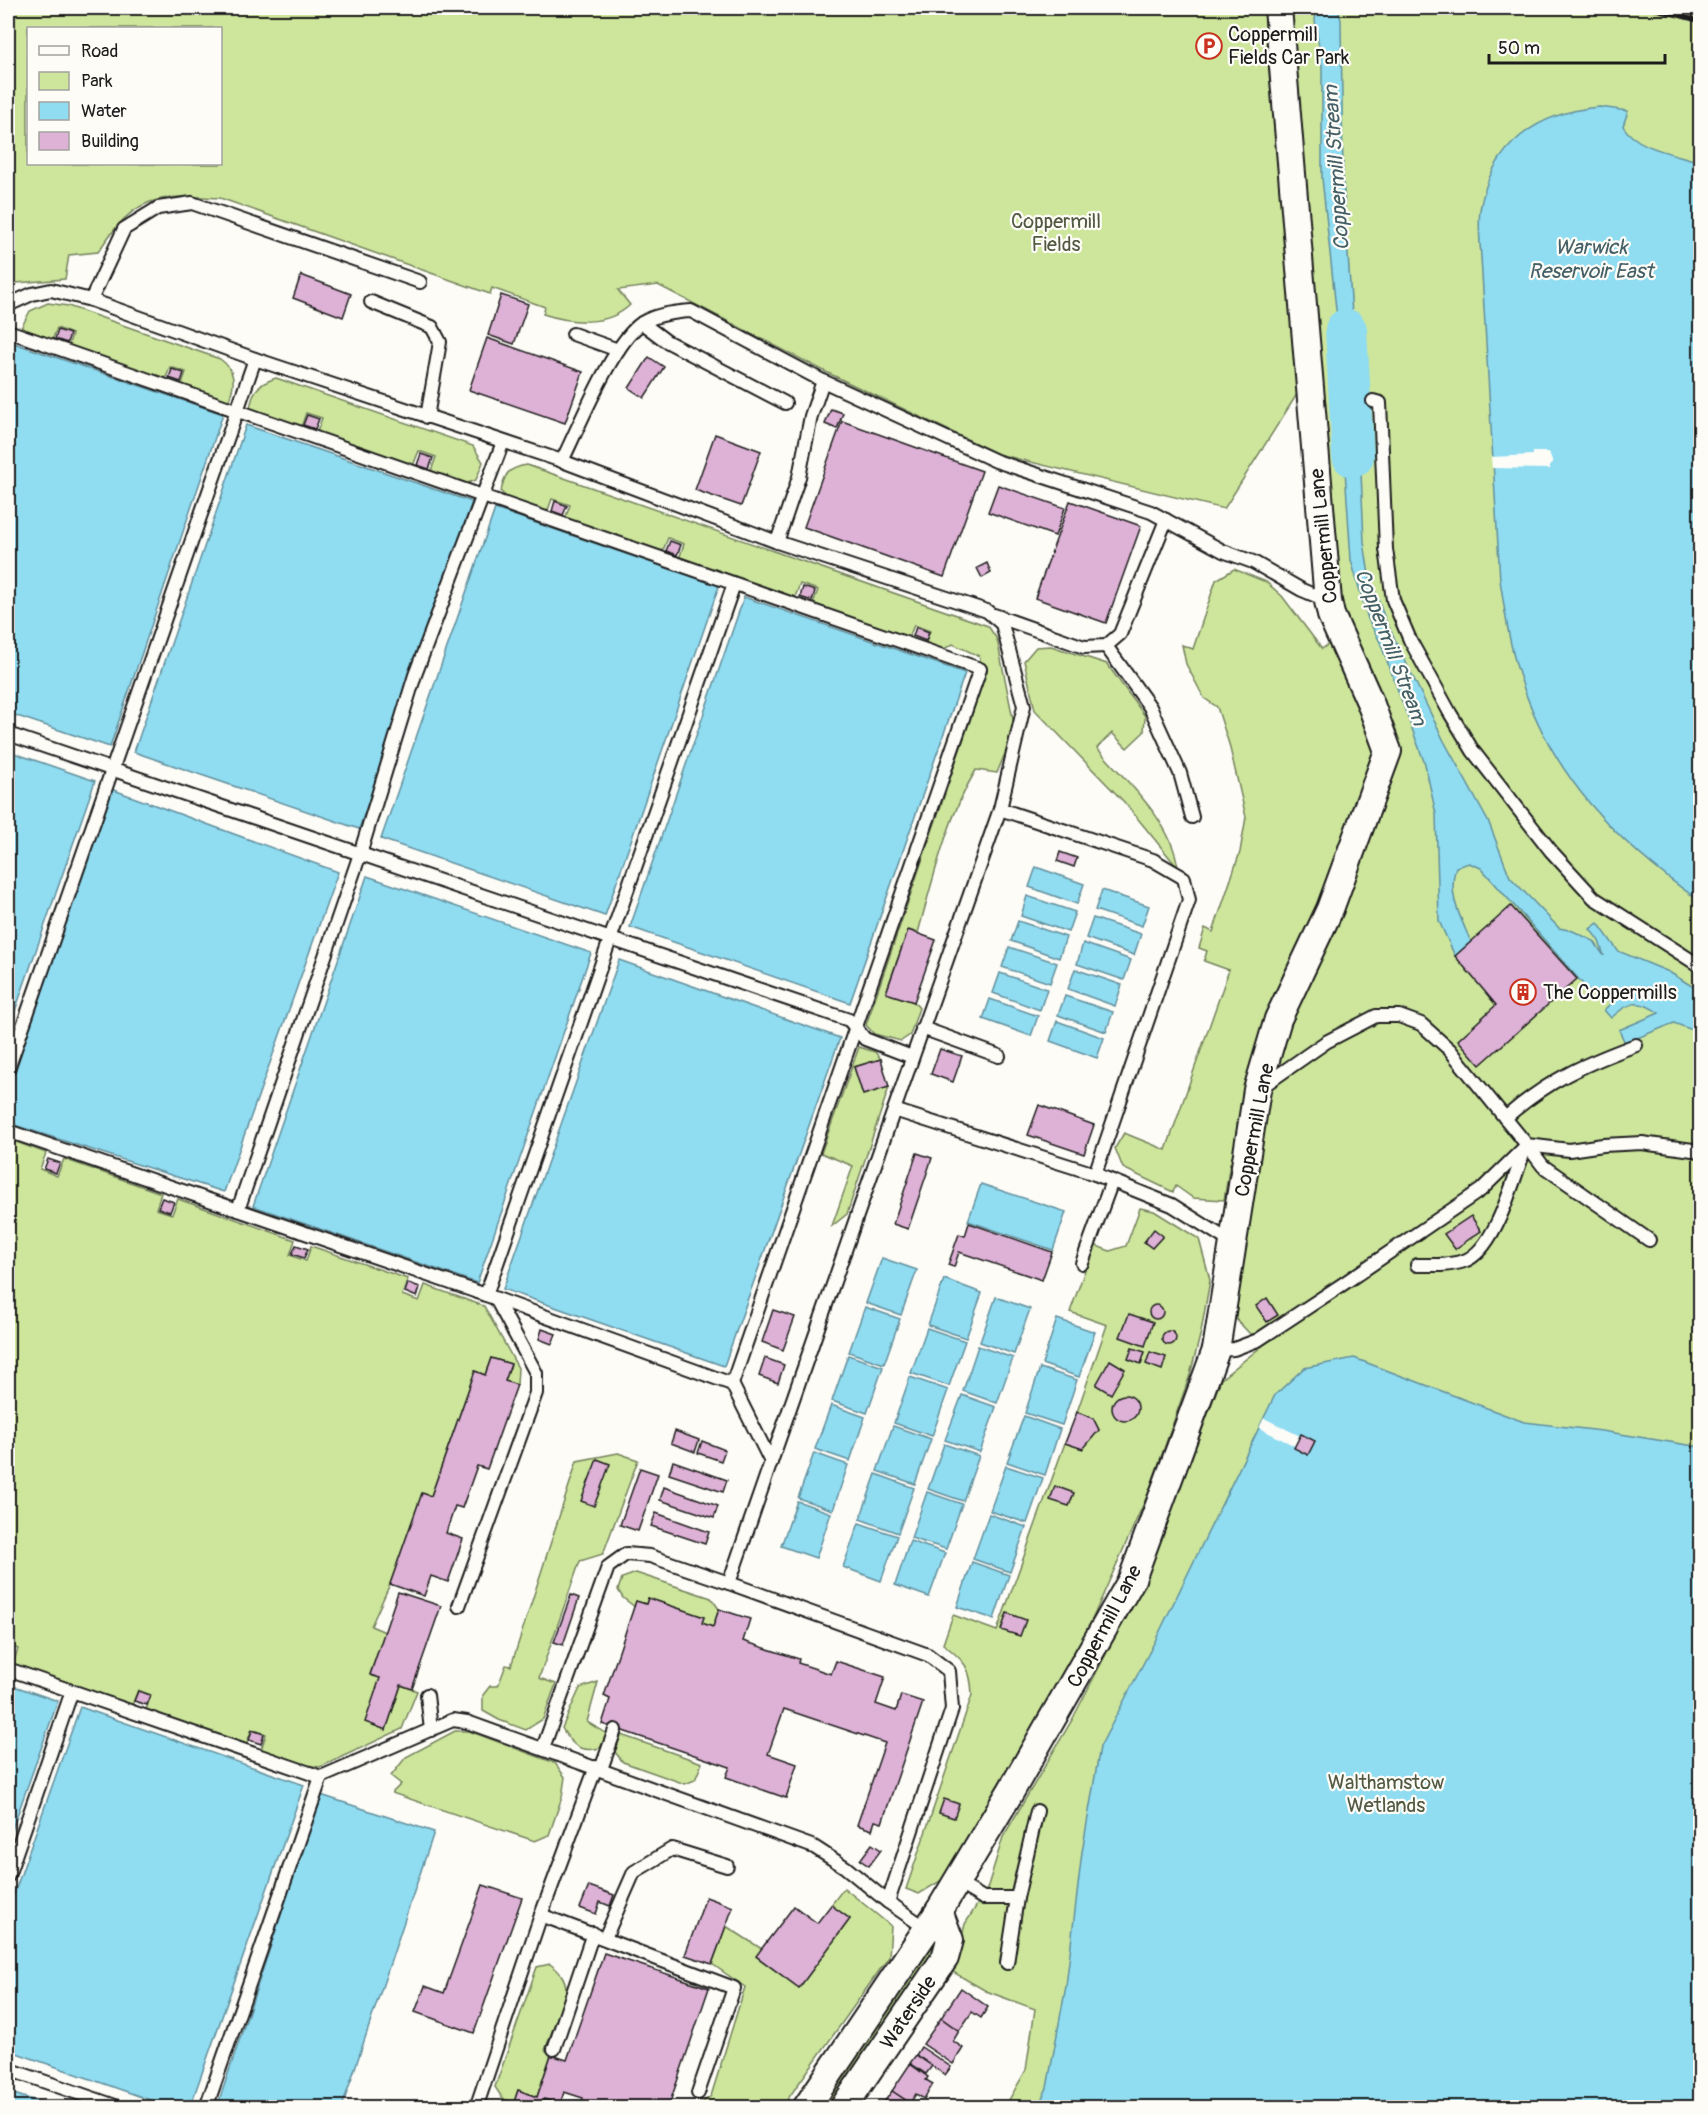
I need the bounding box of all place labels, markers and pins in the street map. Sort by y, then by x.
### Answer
place label: Coppermill Fields Car Park [1228,22,1350,70]
parking icon: Coppermill Fields Car Park [1194,31,1224,61]
building icon: The Coppermills [1508,977,1538,1007]
place label: The Coppermills [1543,980,1677,1005]

